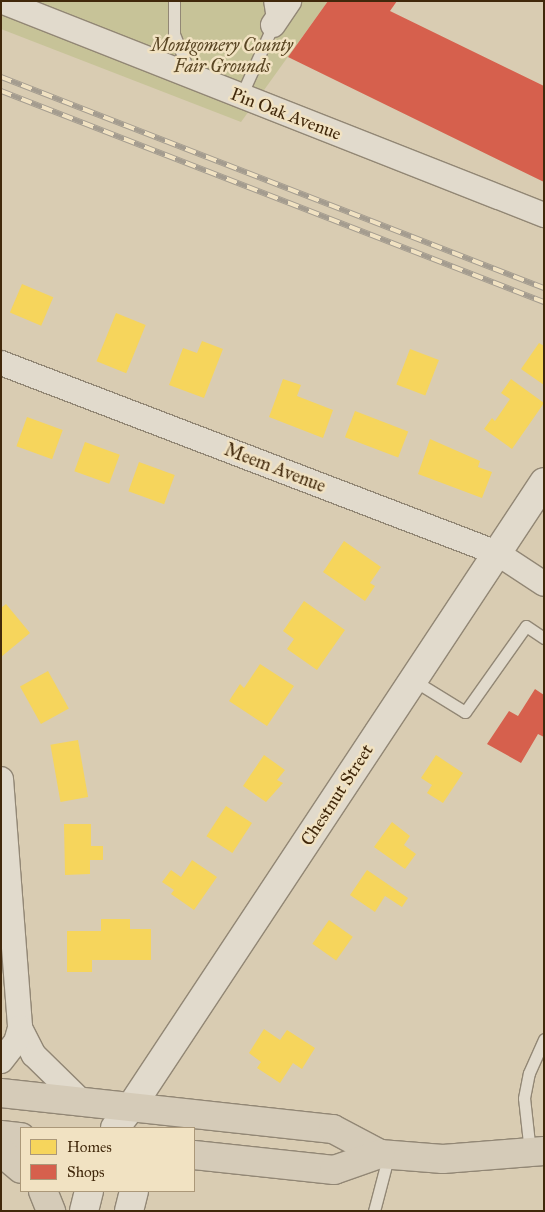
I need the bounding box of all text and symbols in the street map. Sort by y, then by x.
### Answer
park label: Montgomery County Fair Grounds [151,35,293,78]
street label: Pin Oak Avenue [228,83,344,145]
street label: Meem Avenue [221,439,329,497]
street label: Chestnut Street [296,740,378,850]
legend [20,1127,195,1192]
text: Homes [67,1138,112,1156]
text: Shops [67,1163,105,1181]

